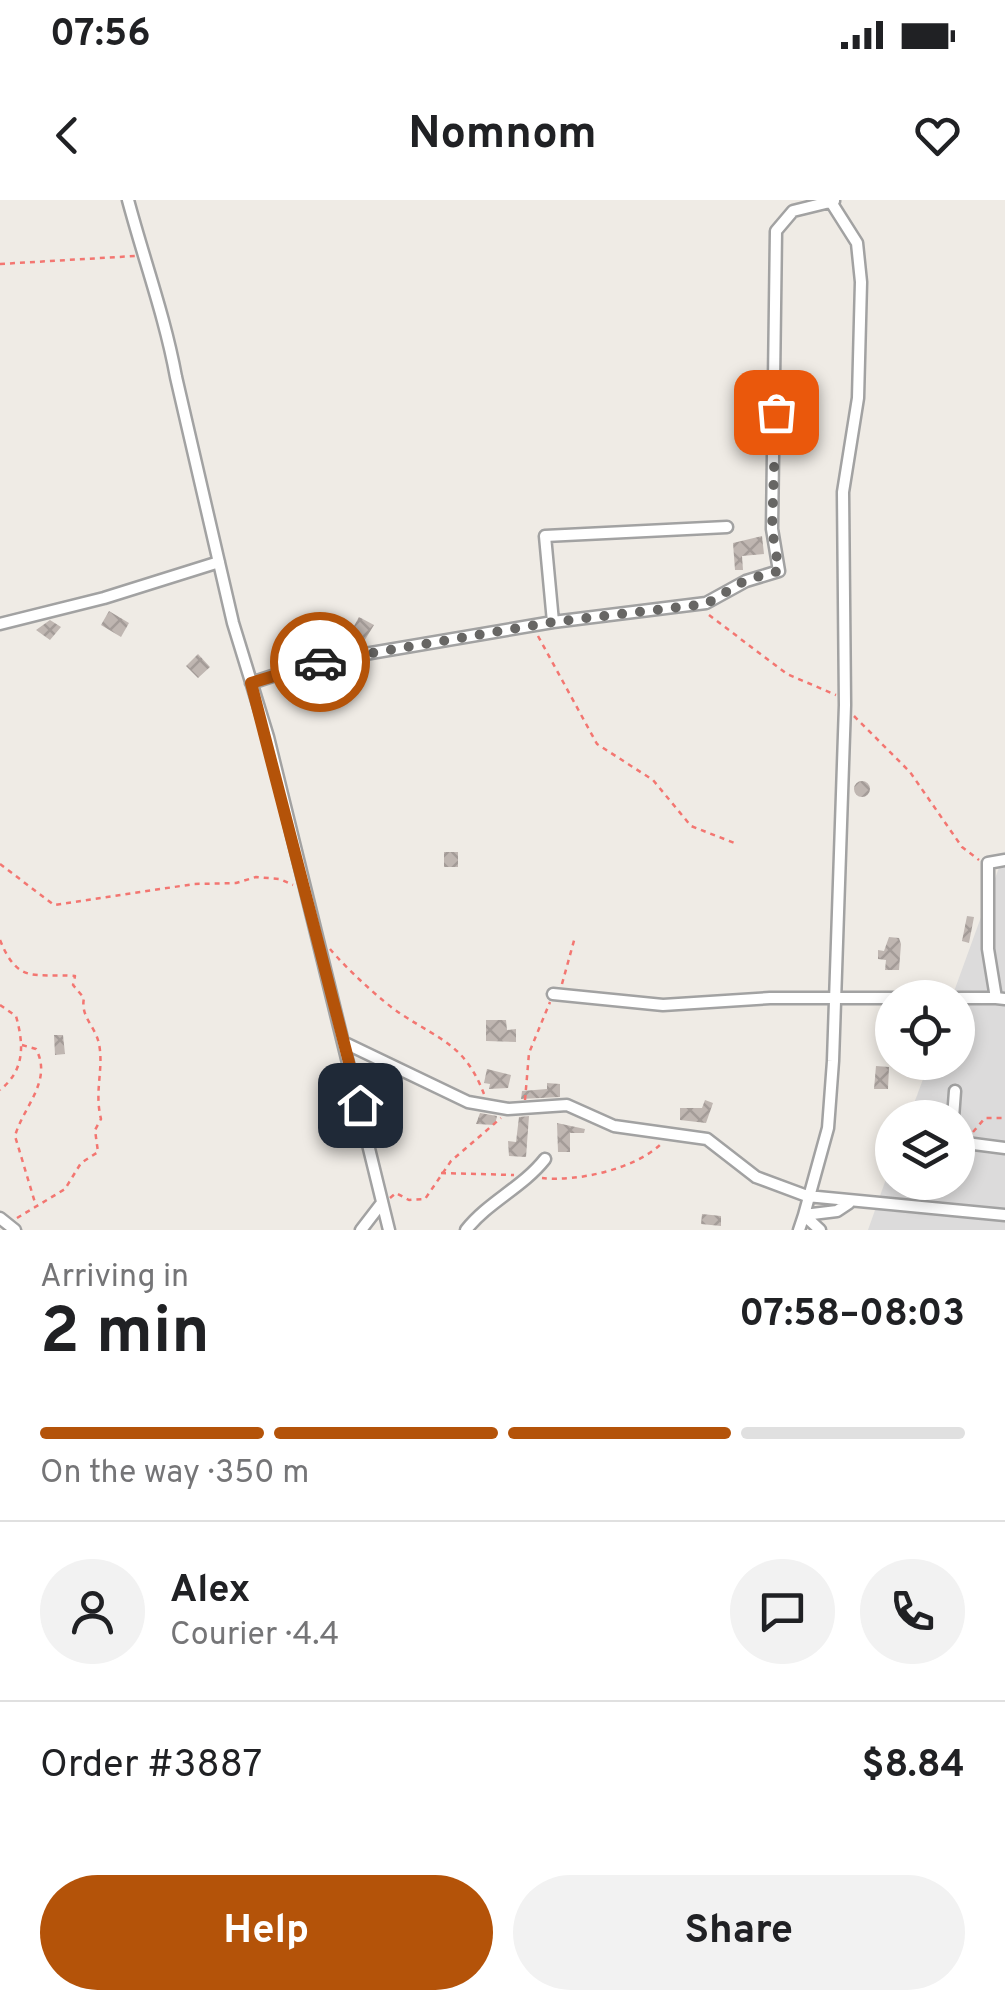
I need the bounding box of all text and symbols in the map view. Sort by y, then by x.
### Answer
text: 07:56 [50,11,151,60]
text: Nomnom [408,107,597,164]
icon: back [40,108,95,163]
icon: heart [910,108,965,163]
pin [734,370,819,455]
icon: bag [749,385,804,440]
courier [270,612,370,712]
icon: car [293,635,348,690]
map controls [875,980,975,1200]
button: locate [875,980,975,1080]
pin [318,1063,403,1148]
icon: home [333,1078,388,1133]
button: layers [875,1100,975,1200]
text: Arriving in [40,1258,189,1298]
text: 07:58–08:03 [739,1291,965,1340]
text: 2 min [40,1294,210,1376]
text: On the way · 350 m [40,1454,309,1494]
button: person [40,1559,145,1664]
button: chat [730,1559,835,1664]
button: phone [860,1559,965,1664]
text: Alex [170,1567,250,1616]
text: Courier · 4.4 [170,1616,339,1656]
text: Order #3887 [40,1742,262,1791]
text: $8.84 [861,1742,965,1791]
button: Help [40,1875,493,1990]
button: Share [513,1875,965,1990]

